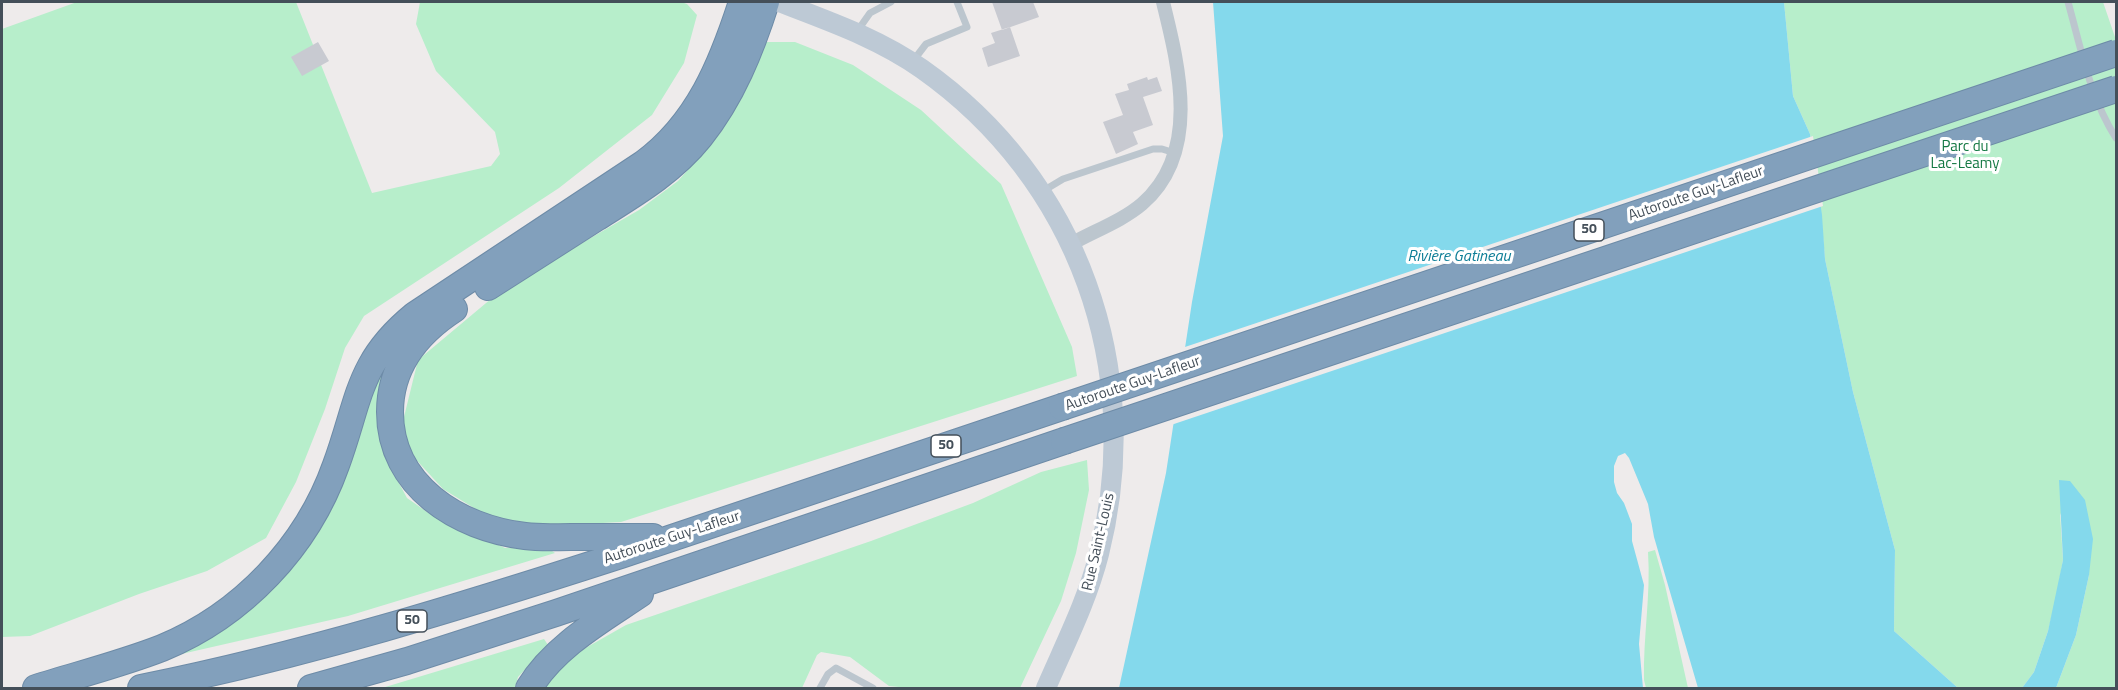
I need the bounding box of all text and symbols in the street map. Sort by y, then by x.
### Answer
park label: Parc du Lac-Leamy [1930,138,2000,173]
street label: Autoroute Guy-Lafleur [1626,162,1766,226]
road number: 50 [1574,219,1604,241]
water label: Rivière Gatineau [1408,247,1510,267]
street label: Autoroute Guy-Lafleur [1063,352,1203,416]
road number: 50 [931,435,961,457]
street label: Rue Saint-Louis [1079,491,1119,593]
street label: Autoroute Guy-Lafleur [602,508,742,568]
road number: 50 [397,610,427,632]

